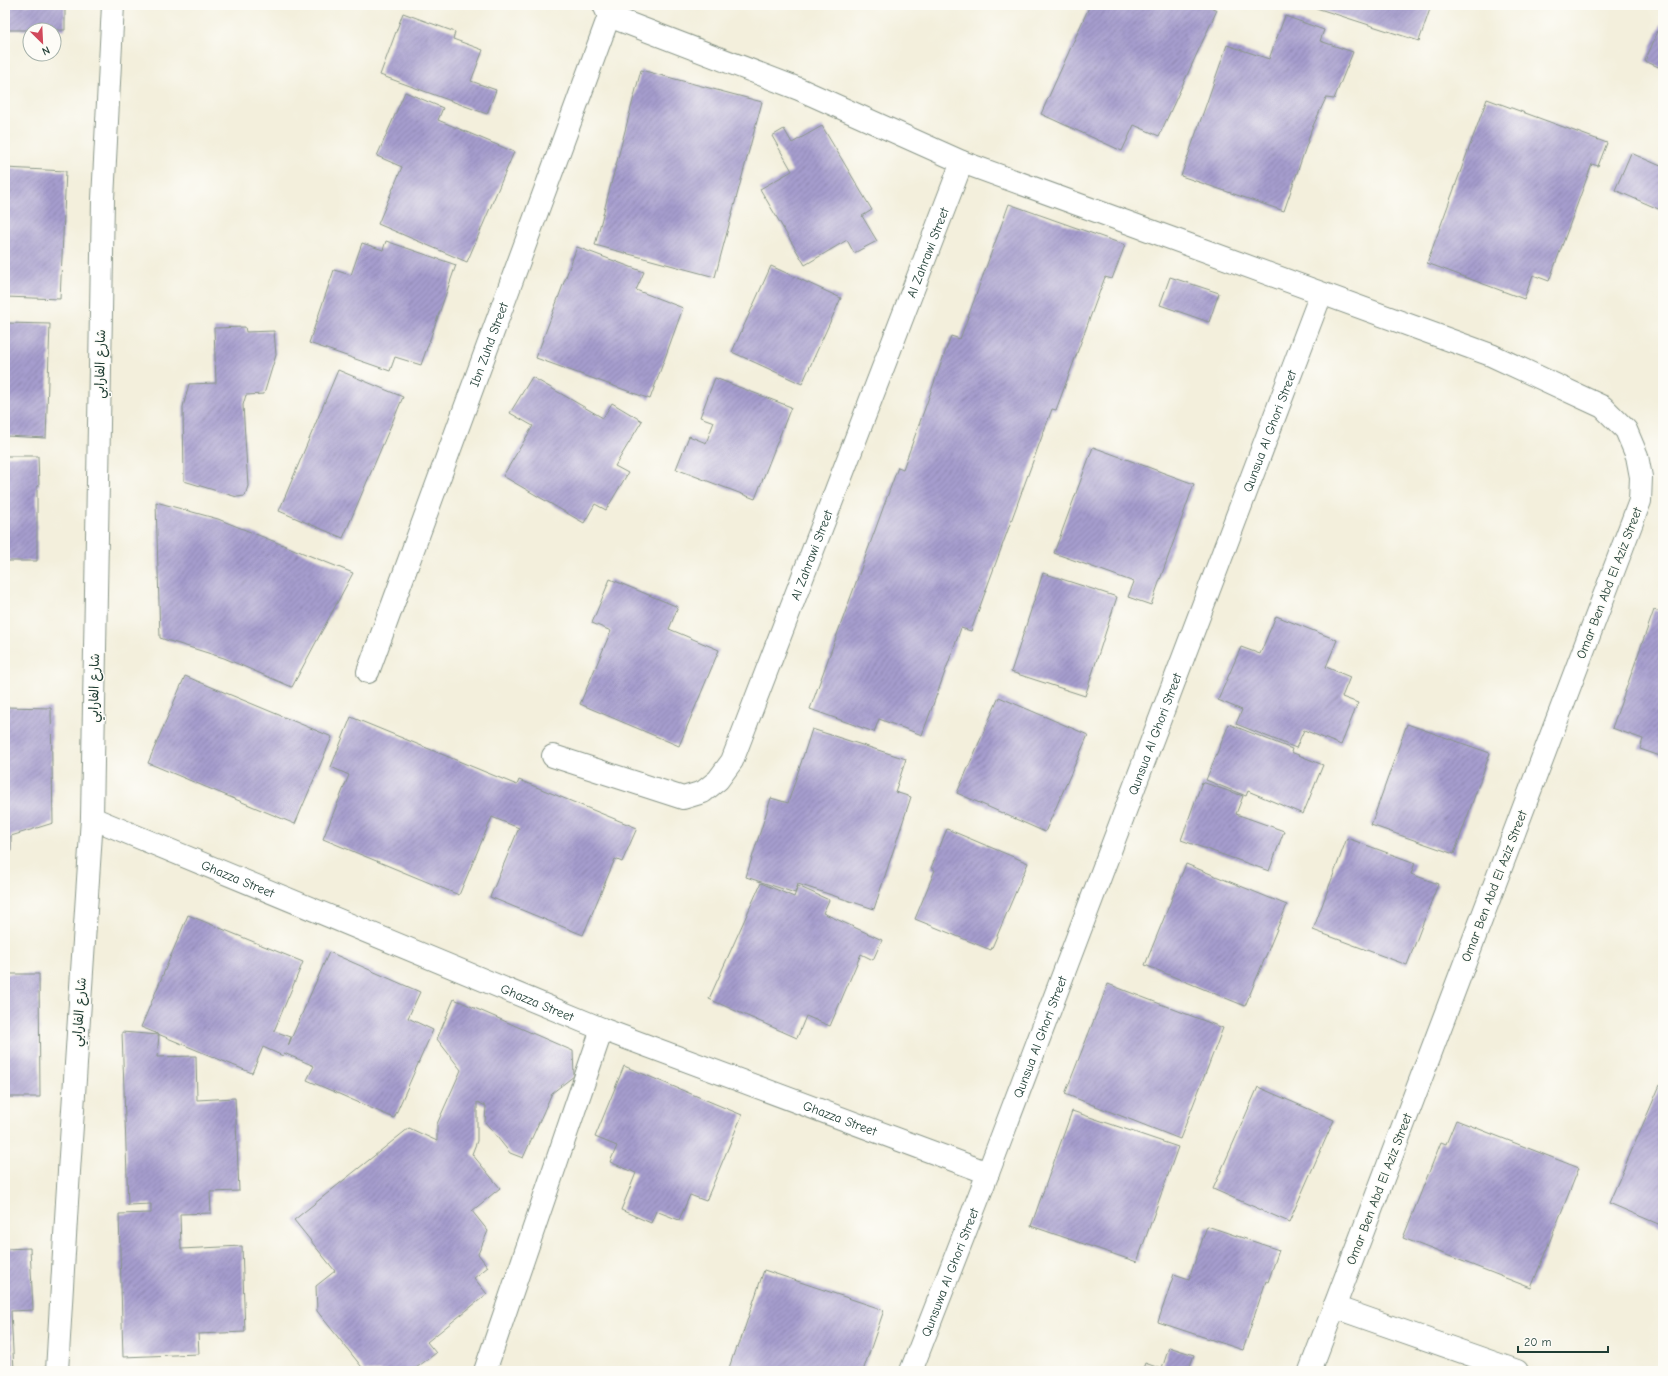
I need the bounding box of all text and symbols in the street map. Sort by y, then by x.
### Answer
north arrow [22,22,62,62]
text: N [40,43,52,58]
street label: Al Zahrawi Street [903,204,952,300]
street label: Ibn Zuhd Street [466,299,511,389]
street label: شارع الفارابي [92,329,112,399]
street label: Qunsua Al Ghori Street [1239,367,1299,494]
street label: Omar Ben Abd El Aziz Street [1573,504,1645,661]
street label: Al Zahrawi Street [787,507,836,602]
street label: شارع الفارابي [86,653,106,723]
street label: Qunsua Al Ghori Street [1124,670,1185,797]
street label: Omar Ben Abd El Aziz Street [1458,807,1530,964]
street label: Ghazza Street [199,857,278,901]
street label: Qunsua Al Ghori Street [1010,973,1070,1100]
street label: شارع الفارابي [69,977,93,1047]
street label: Ghazza Street [499,980,577,1025]
street label: Ghazza Street [801,1097,880,1139]
street label: Omar Ben Abd El Aziz Street [1343,1110,1415,1267]
street label: Qunsuwa Al Ghori Street [918,1205,982,1339]
scale bar [1518,1328,1608,1354]
text: 20 m [1524,1335,1552,1349]

